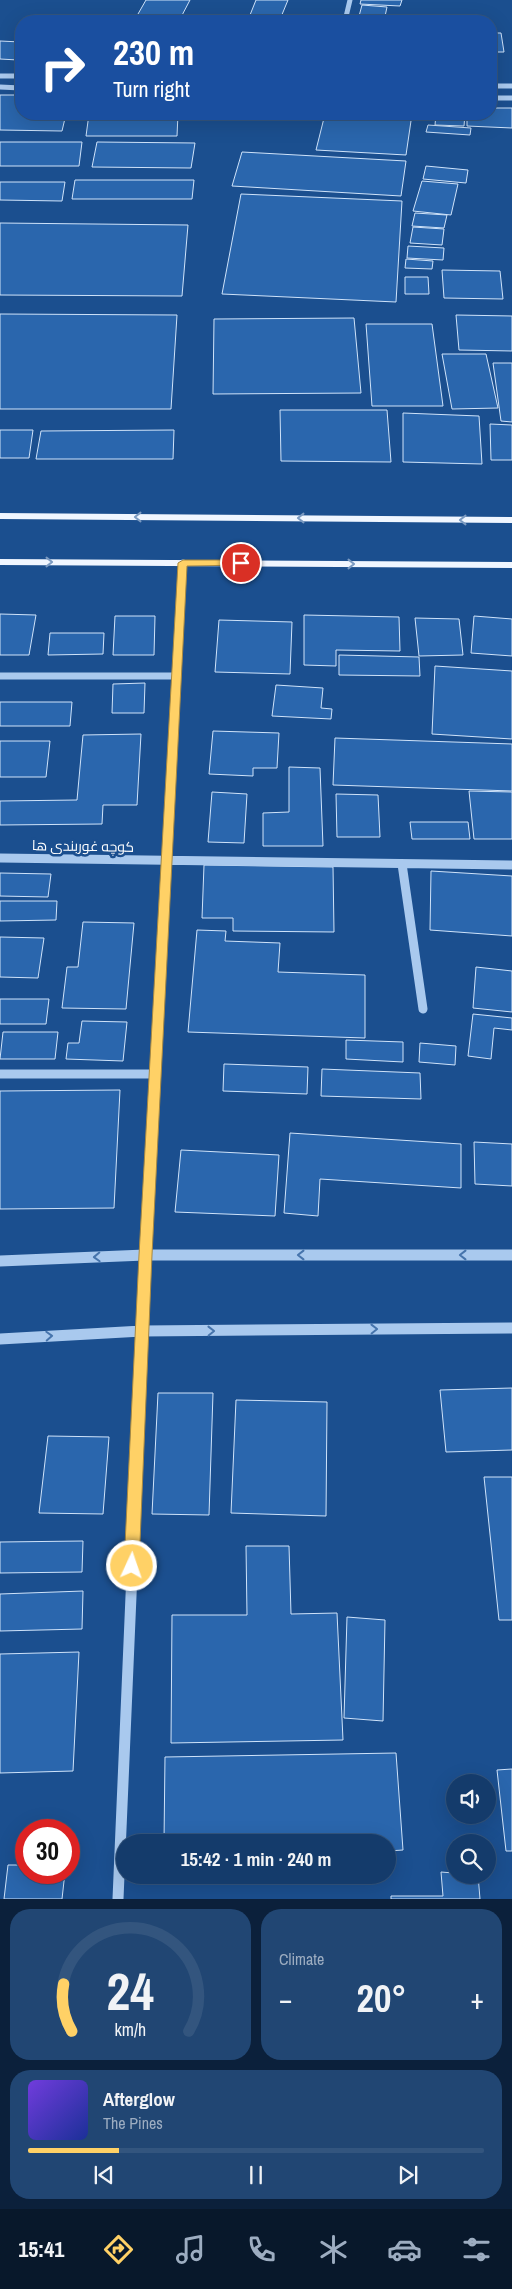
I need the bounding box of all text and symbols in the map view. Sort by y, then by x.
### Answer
text: 230 m [113,29,194,76]
icon: right [30,35,95,100]
text: Turn right [113,74,190,104]
one-way arrow [134,512,142,522]
one-way arrow [297,513,305,524]
one-way arrow [459,515,467,525]
pin [220,542,262,584]
icon: arrive [227,549,255,577]
one-way arrow [45,557,53,567]
one-way arrow [348,559,355,569]
street label: کوچه غوربندی ها [32,836,134,857]
one-way arrow [297,1250,304,1260]
one-way arrow [459,1250,467,1260]
one-way arrow [92,1252,100,1263]
one-way arrow [370,1324,378,1334]
one-way arrow [208,1326,215,1336]
one-way arrow [45,1331,53,1342]
position arrow [105,1539,157,1591]
map controls [446,1774,496,1884]
button: sound [446,1774,496,1824]
speed limit sign: 30 [15,1819,80,1884]
button: search [446,1834,496,1884]
text: 15:42 · 1 min · 240 m [181,1846,331,1872]
text: Climate [279,1948,324,1970]
text: 24 [107,1956,154,2026]
text: 20° [357,1973,406,2024]
text: − [279,1980,292,2018]
text: + [471,1980,484,2018]
text: km/h [115,2018,146,2042]
text: Afterglow [103,2086,175,2112]
text: The Pines [103,2112,163,2134]
icon: previous [90,2161,118,2189]
icon: pause [242,2161,270,2189]
icon: next [394,2161,422,2189]
icon: directions [101,2232,136,2267]
icon: music [173,2232,208,2267]
icon: phone [244,2232,279,2267]
icon: climate [316,2232,351,2267]
icon: car [387,2232,422,2267]
icon: filters [459,2232,494,2267]
text: 15:41 [18,2234,64,2264]

